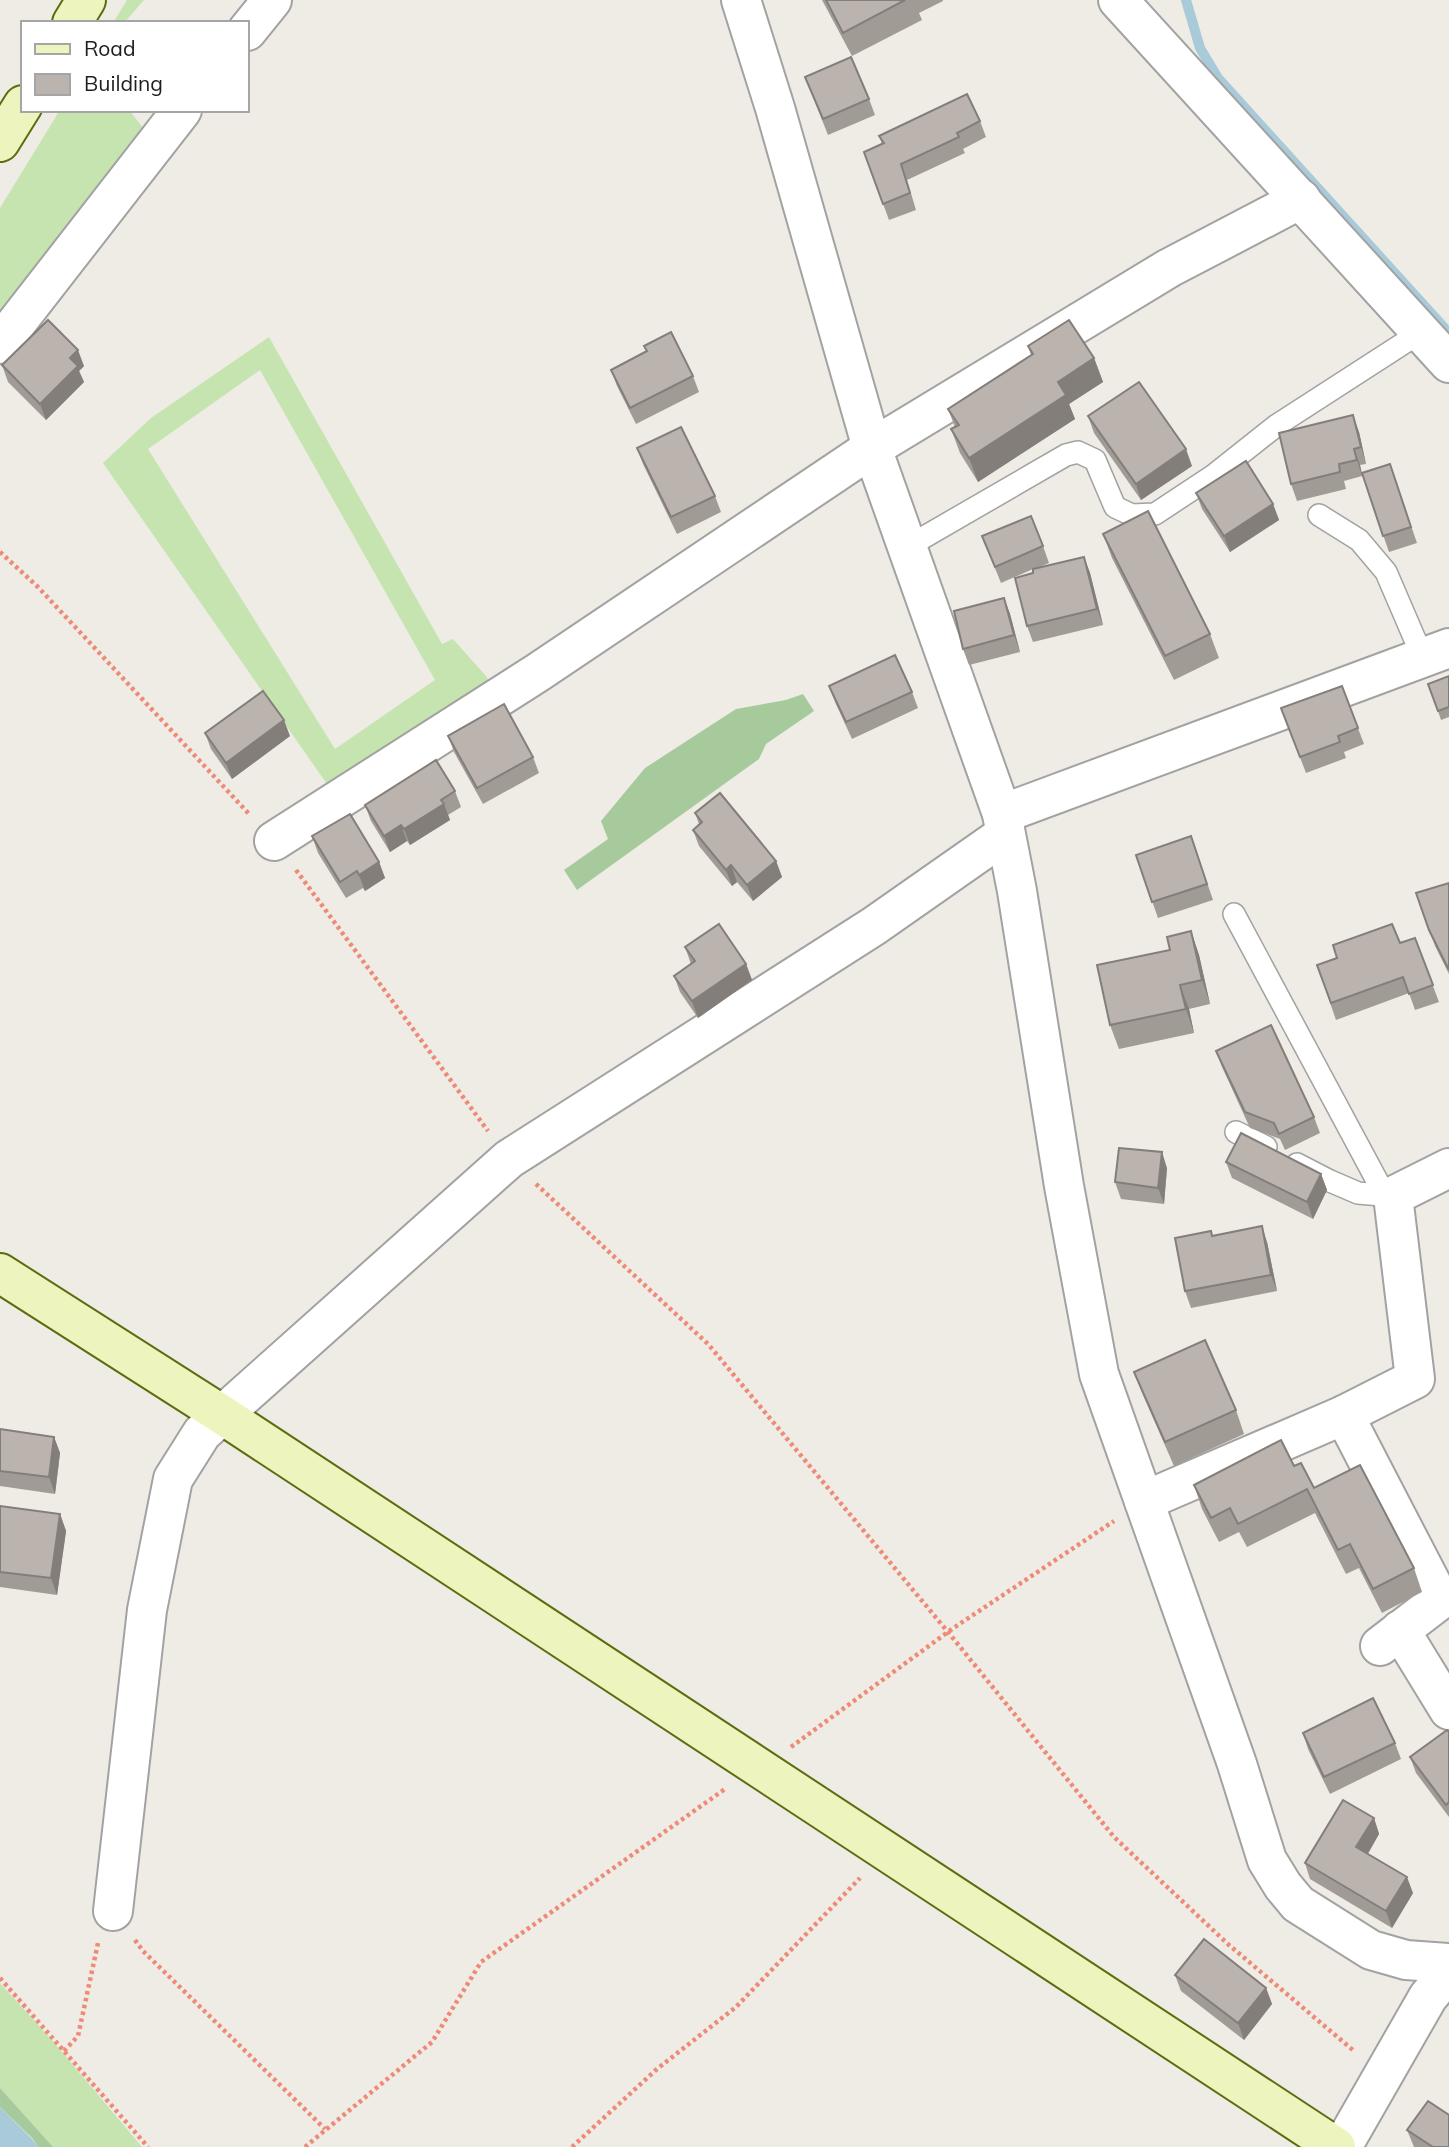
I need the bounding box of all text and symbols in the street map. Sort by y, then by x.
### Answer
legend [21,21,248,112]
text: Road [84,35,135,61]
text: Building [84,70,163,96]

